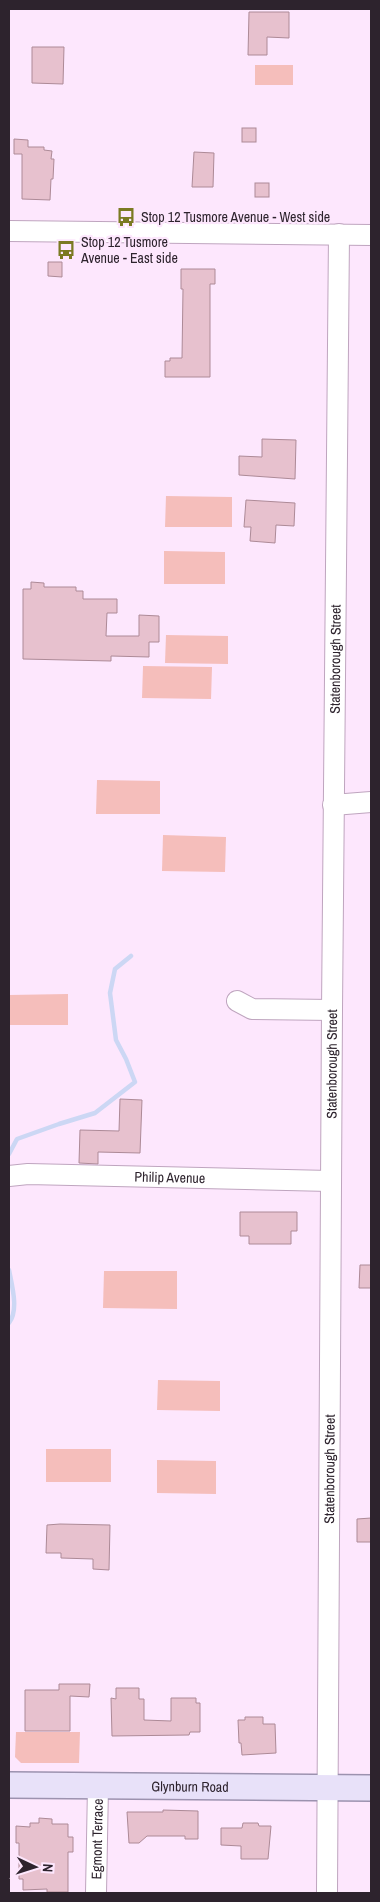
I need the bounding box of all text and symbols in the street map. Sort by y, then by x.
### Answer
bus stop icon: Stop 12 Tusmore Avenue - West side [115,206,137,228]
place label: Stop 12 Tusmore Avenue - West side [141,208,330,226]
place label: Stop 12 Tusmore Avenue - East side [80,233,178,267]
bus stop icon: Stop 12 Tusmore Avenue - East side [55,239,77,261]
street label: Statenborough Street [326,604,345,714]
street label: Statenborough Street [322,1009,341,1119]
street label: Philip Avenue [134,1167,205,1187]
street label: Statenborough Street [320,1414,339,1524]
street label: Glynburn Road [151,1777,229,1796]
street label: Egmont Terrace [87,1798,107,1880]
north arrow [10,1842,60,1892]
text: N [39,1863,57,1873]

